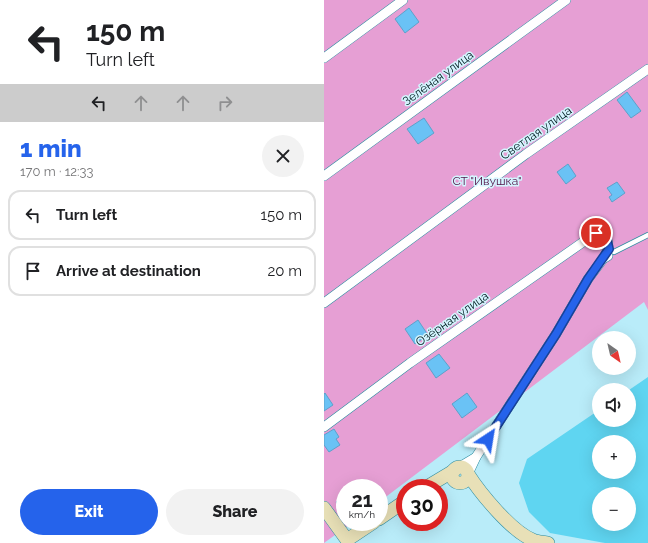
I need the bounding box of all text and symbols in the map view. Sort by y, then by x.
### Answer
text: 150 m [86,15,165,48]
icon: left [20,16,72,68]
street label: Зелёная улица [400,48,476,108]
text: Turn left [86,49,155,70]
icon: left [88,92,110,114]
icon: ahead [130,92,152,114]
icon: ahead [172,92,194,114]
icon: right [214,92,236,114]
street label: Светлая улица [498,103,574,163]
text: 1 min [20,134,82,163]
button: close [262,135,304,177]
text: 170 m · 12:33 [20,164,93,179]
park label: СТ "Ивушка" [452,174,522,188]
icon: left [22,204,44,226]
text: Turn left [56,206,117,224]
text: 150 m [261,206,302,224]
pin [579,216,613,250]
icon: arrive [585,222,607,244]
icon: arrive [22,260,44,282]
text: Arrive at destination [56,262,201,280]
text: 20 m [267,262,302,280]
street label: Озёрная улица [413,289,491,349]
north arrow [592,331,636,375]
map controls [592,331,636,531]
button: sound [592,383,636,427]
position arrow [467,418,509,460]
button: + [592,435,636,479]
speed limit sign: 30 [396,479,448,531]
button: − [592,487,636,531]
text: 21 [351,488,373,512]
button: Exit [20,489,158,535]
button: Share [166,489,304,535]
text: km/h [349,509,375,520]

